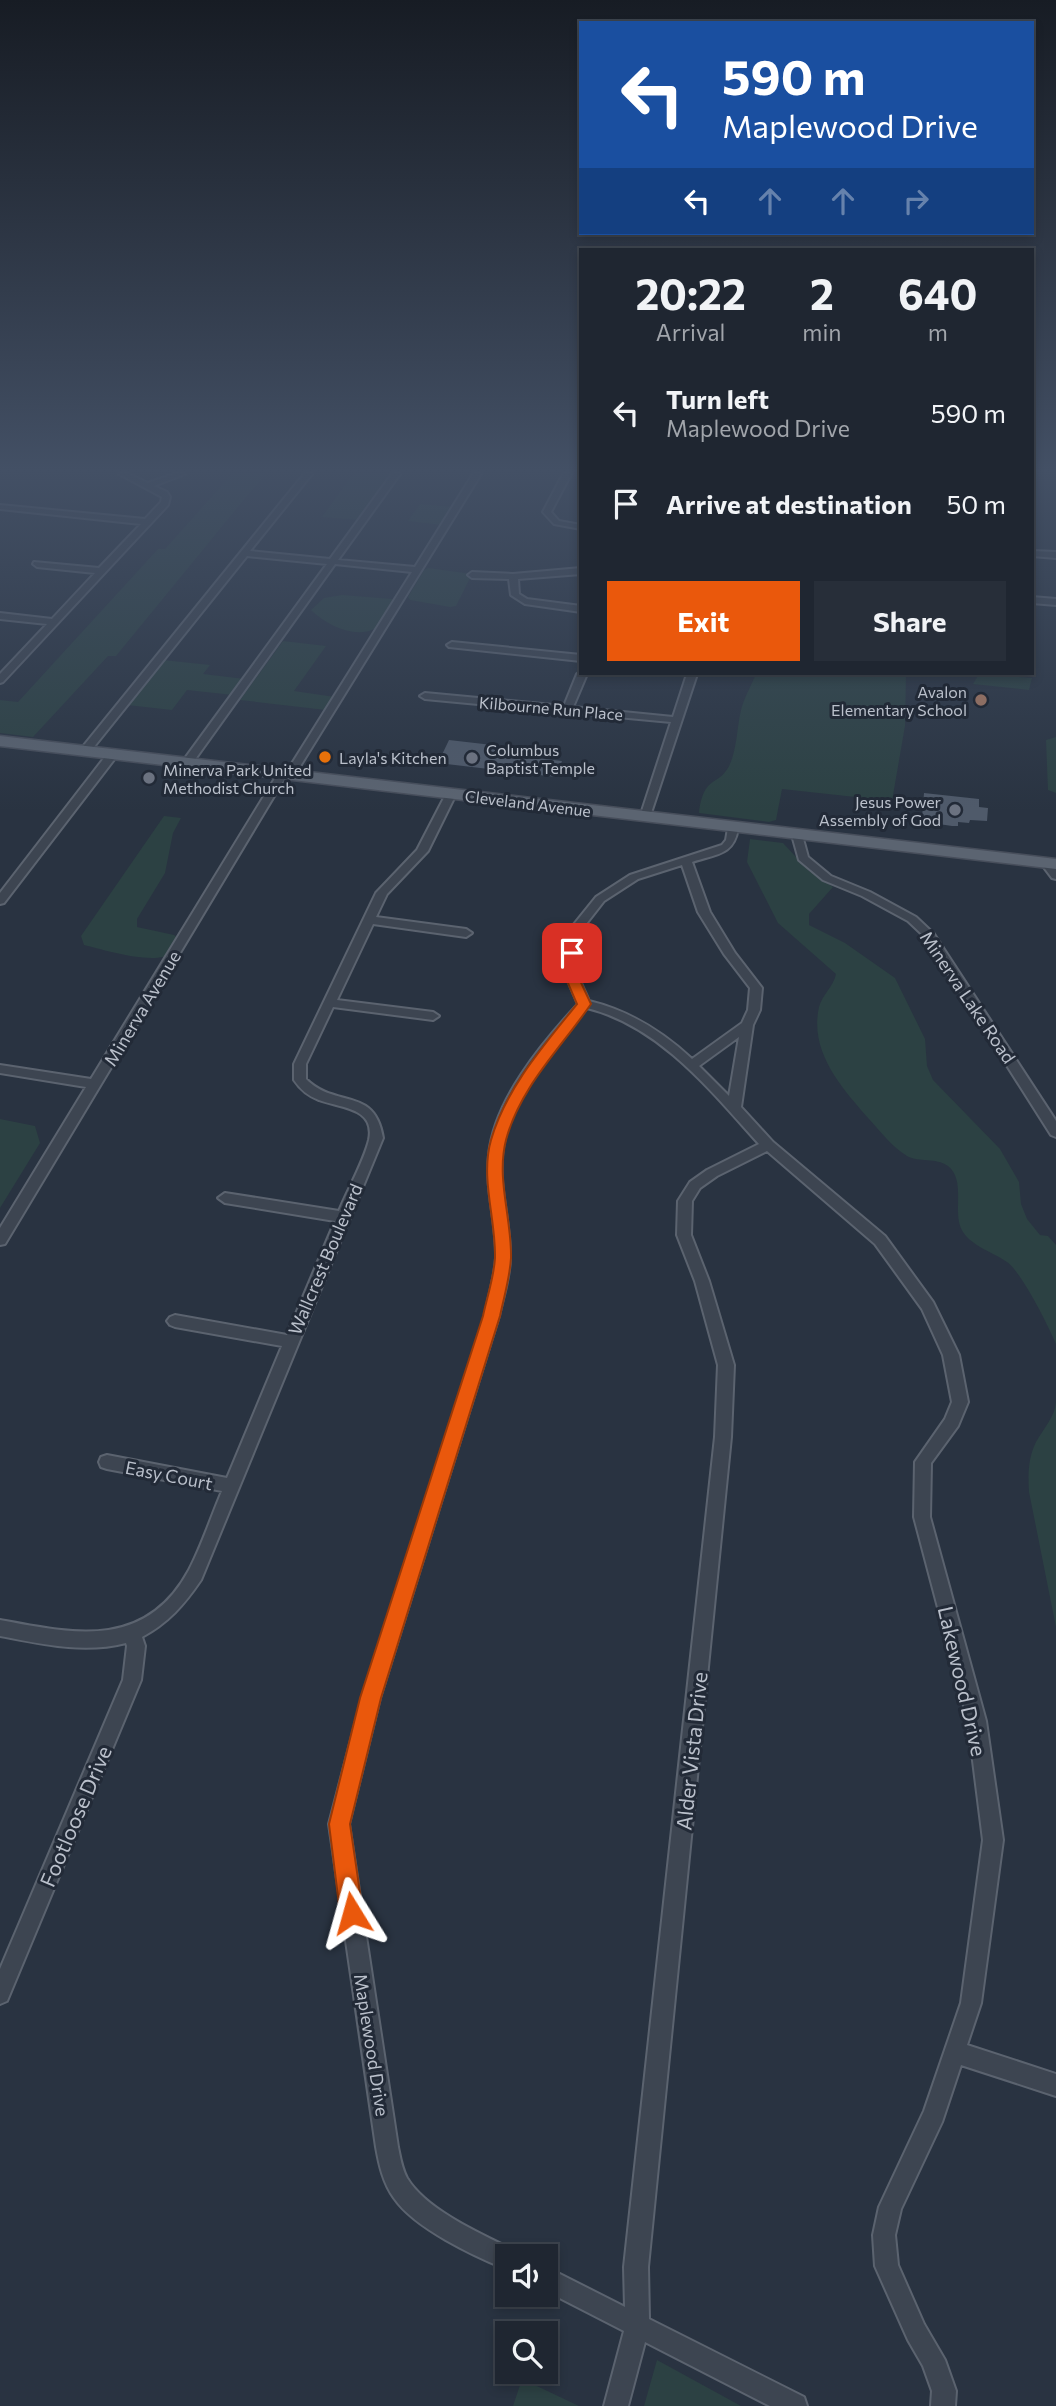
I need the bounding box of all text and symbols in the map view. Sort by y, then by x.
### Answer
text: 590 m [722,45,865,105]
icon: left [607,49,698,140]
text: Maplewood Drive [722,105,978,145]
icon: left [678,182,716,220]
icon: ahead [751,182,789,220]
icon: ahead [824,182,862,220]
icon: right [897,182,935,220]
text: 20:22 [635,267,746,319]
text: 2 [810,267,834,319]
text: 640 [898,267,978,319]
text: Arrival [656,318,725,346]
text: min [802,318,842,346]
text: m [928,318,948,346]
text: Turn left [666,383,769,414]
icon: left [607,394,645,432]
text: 590 m [931,397,1006,428]
text: Maplewood Drive [666,414,850,442]
icon: arrive [607,485,645,523]
text: Arrive at destination [666,488,912,519]
text: 50 m [946,488,1006,519]
button: Exit [607,581,800,661]
button: Share [814,581,1006,661]
place label: Avalon Elementary School [831,682,967,719]
street label: Kilbourne Run Place [478,692,624,724]
marker: Avalon Elementary School [973,692,989,708]
place label: Columbus Baptist Temple [486,740,595,777]
place label: Layla's Kitchen [339,748,447,767]
marker: Layla's Kitchen [317,749,333,765]
marker: Columbus Baptist Temple [464,750,480,766]
place label: Minerva Park United Methodist Church [163,760,312,797]
marker: Minerva Park United Methodist Church [141,770,157,786]
street label: Cleveland Avenue [464,786,592,820]
place label: Jesus Power Assembly of God [819,792,942,829]
marker: Jesus Power Assembly of God [947,802,963,818]
pin [542,923,602,983]
street label: Minerva Lake Road [916,927,1020,1067]
icon: arrive [553,934,591,972]
street label: Minerva Avenue [99,946,185,1070]
street label: Wallcrest Boulevard [283,1180,367,1338]
street label: Easy Court [123,1456,215,1494]
street label: Lakewood Drive [934,1604,992,1758]
street label: Alder Vista Drive [670,1671,712,1831]
street label: Footloose Drive [34,1742,116,1890]
position arrow [315,1876,389,1950]
street label: Maplewood Drive [350,1972,394,2118]
map controls [495,2244,558,2384]
button: sound [495,2244,558,2307]
button: search [495,2321,558,2384]

